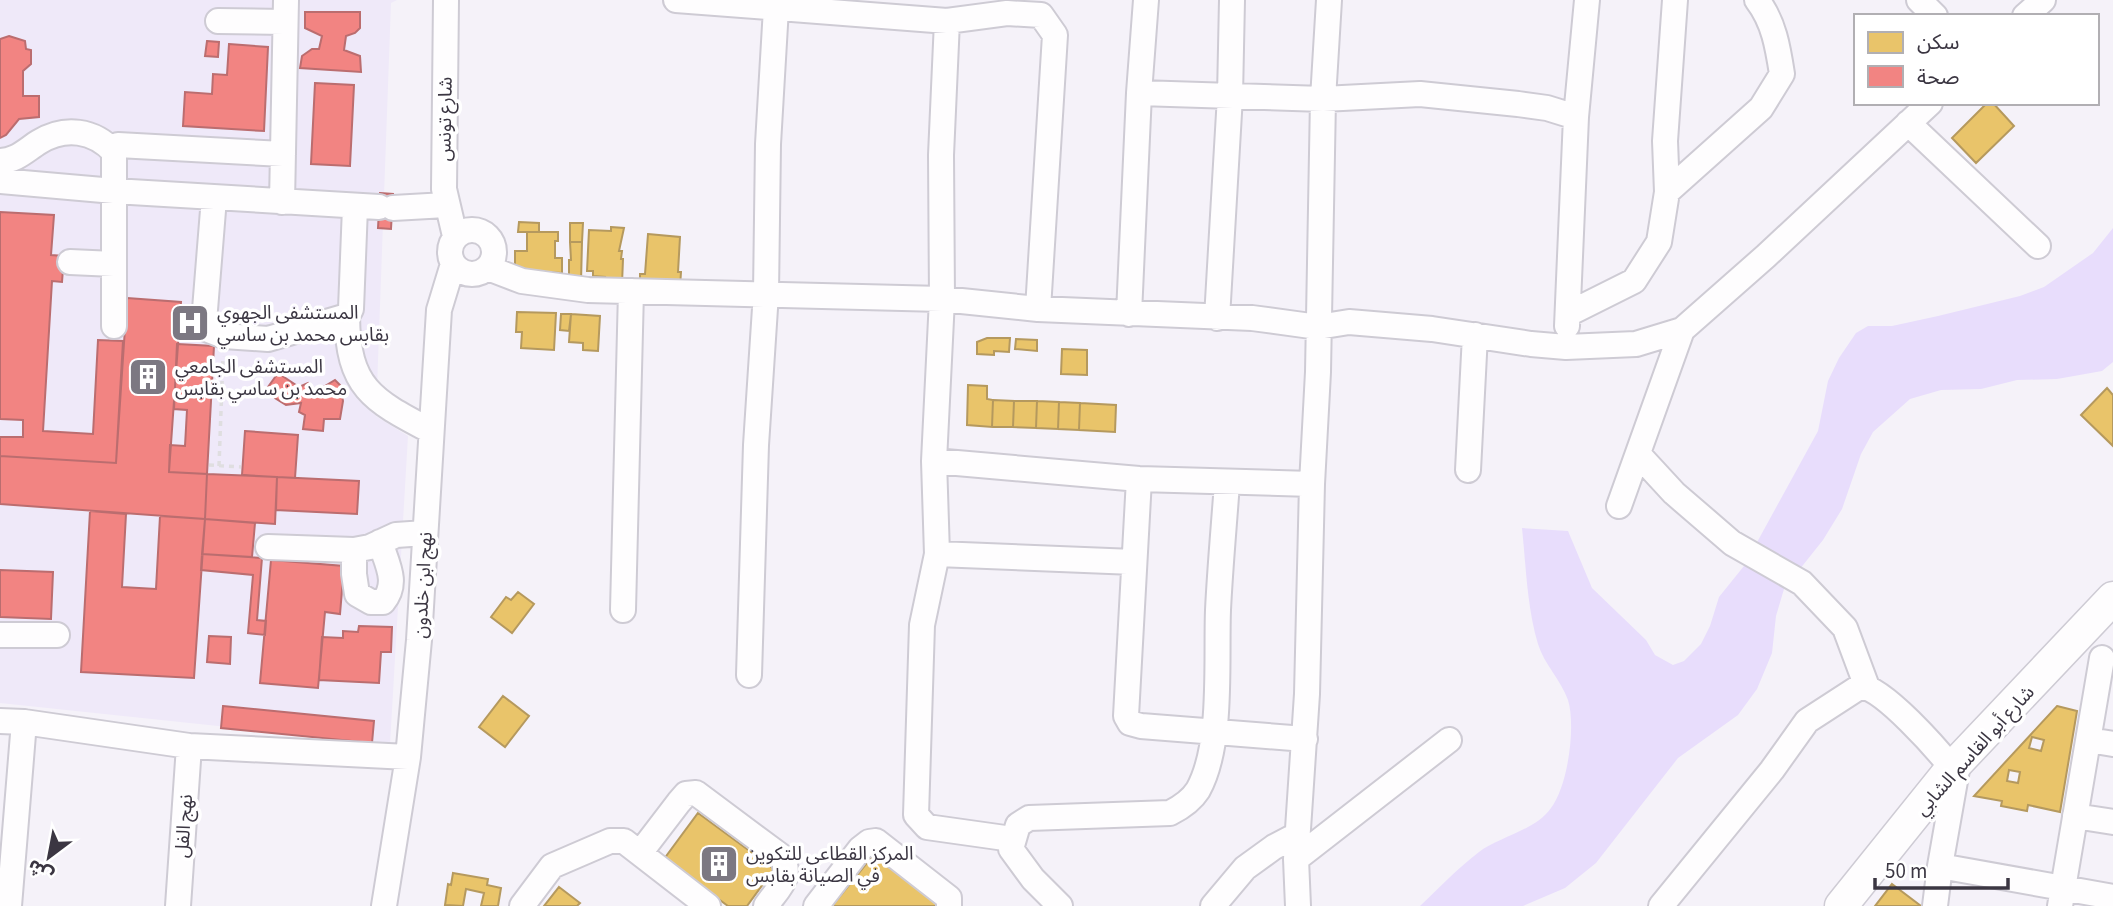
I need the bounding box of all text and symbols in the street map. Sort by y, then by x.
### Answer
legend [1854,14,2099,105]
text: سكن [1917,27,1959,57]
text: صحة [1917,62,1960,92]
street label: شارع تونس [431,76,460,162]
place label: المستشفى الجهوي بقابس محمد بن ساسي [217,300,389,349]
hospital icon: المستشفى الجهوي بقابس محمد بن ساسي [169,302,211,344]
place label: المستشفى الجامعي محمد بن ساسي بقابس [175,354,347,403]
building icon: المستشفى الجامعي محمد بن ساسي بقابس [127,356,169,398]
street label: نهج ابن خلدون [407,531,440,639]
street label: شارع أبو القاسم الشابي [1909,680,2041,822]
street label: نهج الفل [169,793,200,859]
north arrow [14,822,84,892]
place label: المركز القطاعى للتكوين في الصيانة بقابس [746,841,914,890]
building icon: المركز القطاعى للتكوين في الصيانة بقابس [698,843,740,885]
scale bar [1875,846,2008,890]
text: ش [23,852,59,888]
text: 50 m [1885,856,1927,886]

